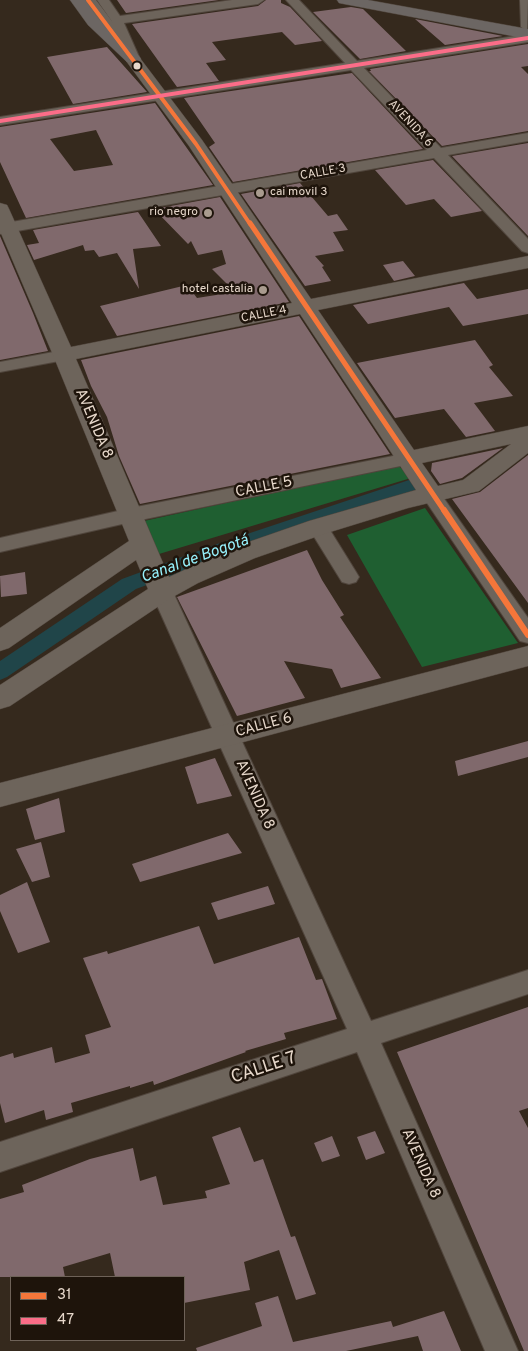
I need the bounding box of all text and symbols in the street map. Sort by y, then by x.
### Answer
unlabelled marker [132,61,142,71]
street label: AVENIDA 6 [385,97,435,151]
street label: CALLE 3 [299,162,347,184]
place label: cai movil 3 [270,186,327,200]
marker: cai movil 3 [254,187,266,199]
place label: rio negro [149,206,198,220]
marker: rio negro [202,207,214,219]
place label: hotel castalia [182,283,253,297]
marker: hotel castalia [257,284,269,296]
street label: CALLE 4 [240,304,288,326]
street label: AVENIDA 8 [70,386,116,462]
street label: CALLE 5 [234,474,294,502]
water label: Canal de Bogotá [139,532,251,588]
street label: CALLE 6 [234,710,294,742]
street label: AVENIDA 8 [231,757,277,833]
street label: CALLE 7 [228,1048,300,1090]
street label: AVENIDA 8 [397,1126,443,1202]
legend [10,1276,185,1341]
text: 31 [57,1286,72,1305]
text: 47 [57,1311,74,1330]

